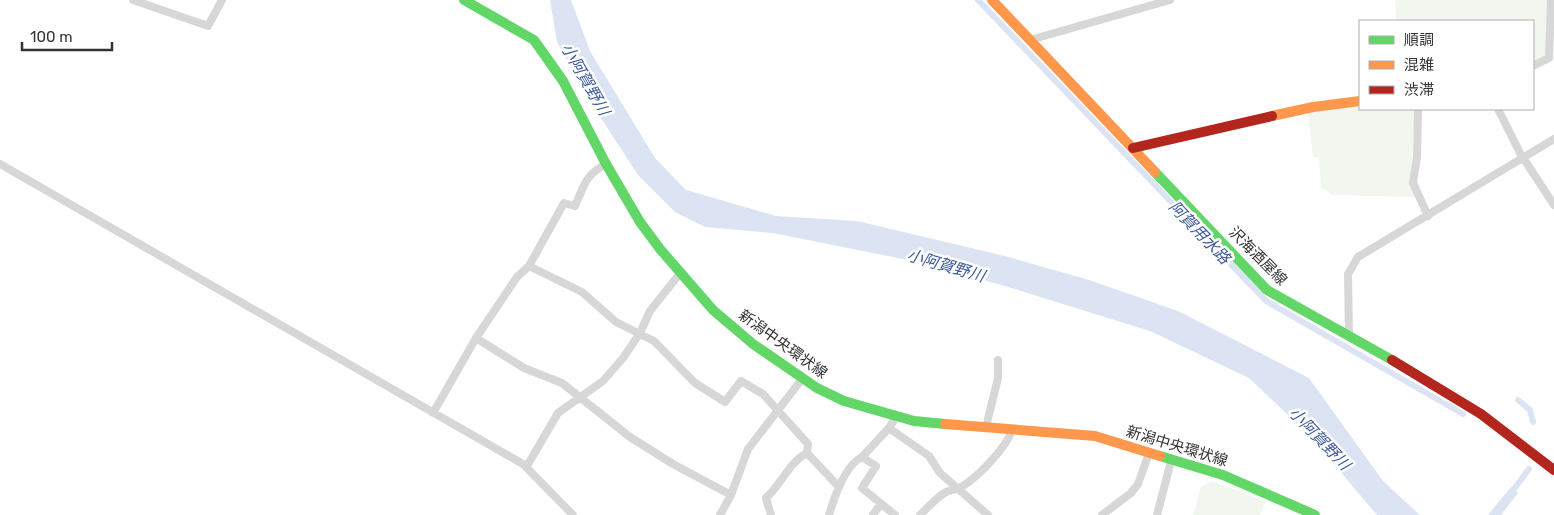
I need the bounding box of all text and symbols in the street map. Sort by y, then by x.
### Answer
scale bar [22,20,112,52]
legend [1359,20,1534,110]
text: 100 m [30,28,72,46]
text: 順調 [1404,31,1434,49]
water label: 小阿賀野川 [557,40,615,120]
text: 混雑 [1404,56,1434,74]
text: 渋滞 [1404,81,1434,99]
water label: 阿賀用水路 [1165,197,1236,269]
street label: 沢海酒屋線 [1225,223,1291,289]
water label: 小阿賀野川 [905,245,989,286]
street label: 新潟中央環状線 [735,306,831,382]
water label: 小阿賀野川 [1285,403,1356,475]
street label: 新潟中央環状線 [1124,422,1230,470]

